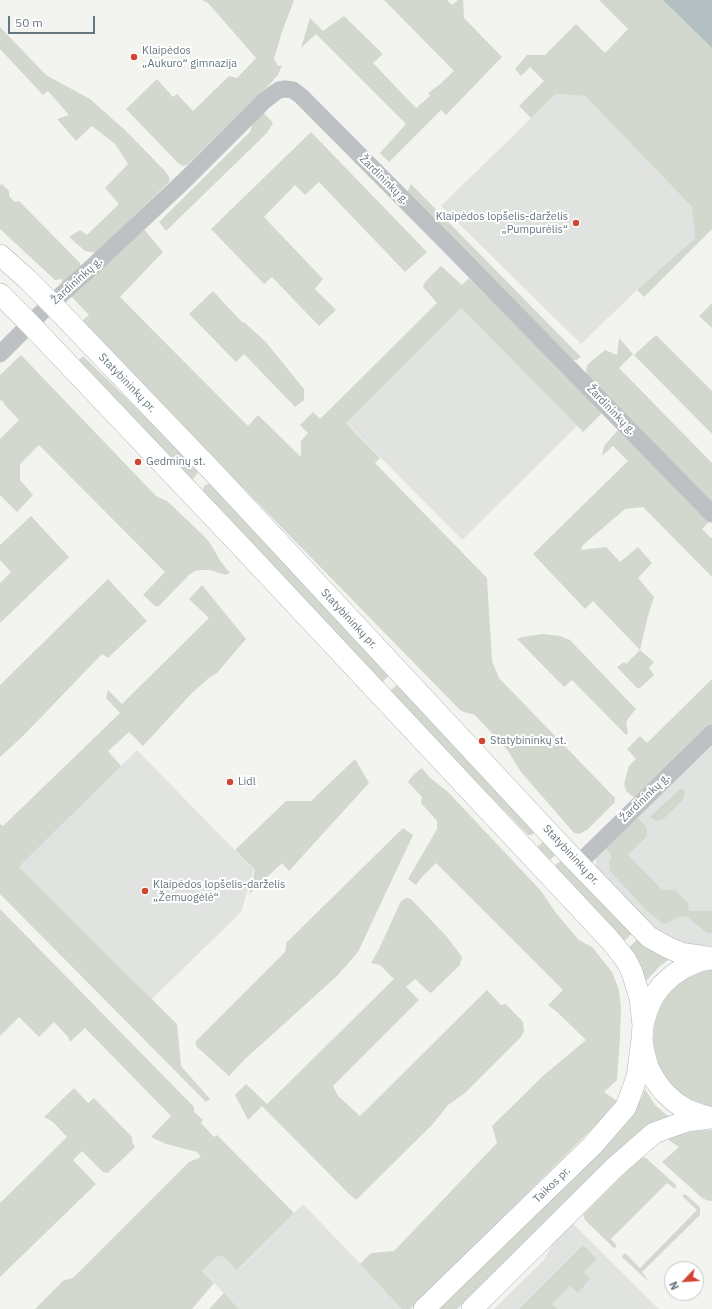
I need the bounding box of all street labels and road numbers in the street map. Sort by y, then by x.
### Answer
street label: Žardininkų g. [357,153,411,207]
street label: Žardininkų g. [49,255,105,307]
street label: Statybininkų pr. [96,351,158,415]
street label: Žardininkų g. [584,382,638,438]
street label: Statybininkų pr. [318,586,380,652]
street label: Žardininkų g. [617,771,673,825]
street label: Statybininkų pr. [540,822,602,888]
street label: Taikos pr. [531,1164,573,1206]

